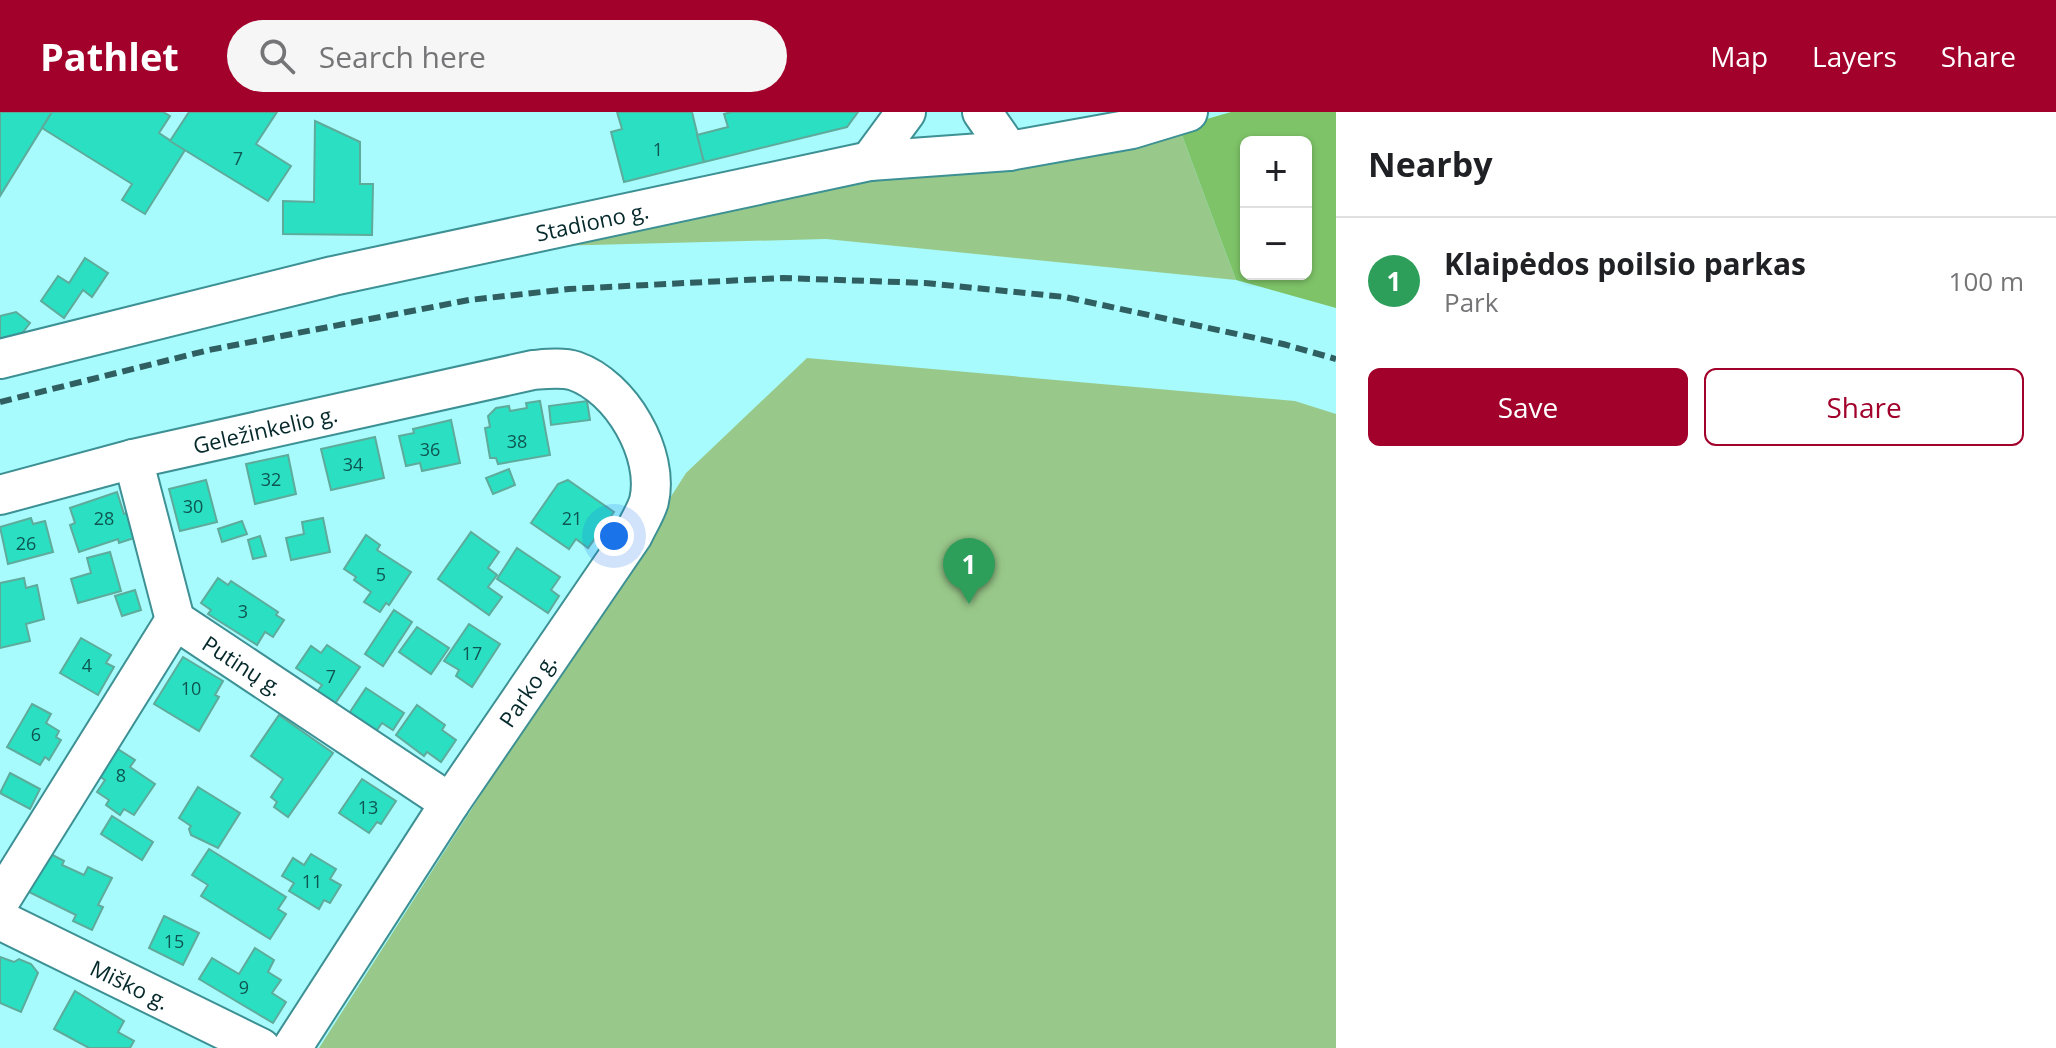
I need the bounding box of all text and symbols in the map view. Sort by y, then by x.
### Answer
search box [227,20,787,92]
text: Pathlet [40,30,179,82]
icon: search [255,34,299,78]
text: Search here [319,36,486,77]
text: Map [1710,37,1768,75]
text: Layers [1812,37,1897,75]
text: Share [1941,37,2016,75]
map controls [1240,136,1312,280]
button: + [1240,136,1312,208]
house number: 1 [653,137,663,161]
text: Nearby [1368,141,1493,187]
house number: 7 [233,146,243,170]
street label: Stadiono g. [533,194,651,248]
button: − [1240,208,1312,280]
text: Klaipėdos poilsio parkas [1444,243,1806,284]
text: 1 [1387,263,1401,299]
text: 100 m [1949,263,2024,299]
text: Park [1444,284,1498,320]
button: Save [1368,368,1688,446]
button: Share [1704,368,2024,446]
street label: Geležinkelio g. [190,398,340,460]
house number: 38 [507,429,527,453]
house number: 36 [420,437,440,461]
house number: 34 [343,452,363,476]
house number: 32 [261,467,281,491]
house number: 30 [183,494,203,518]
house number: 28 [94,506,114,530]
house number: 21 [562,506,582,530]
your location [594,516,634,556]
house number: 26 [16,531,36,555]
pin: 1 [943,538,995,604]
house number: 5 [376,562,386,586]
house number: 3 [238,599,248,623]
street label: Putinų g. [197,628,289,702]
house number: 17 [462,641,482,665]
street label: Parko g. [491,647,563,733]
house number: 4 [82,653,92,677]
house number: 7 [326,664,336,688]
house number: 10 [181,676,201,700]
house number: 6 [31,722,41,746]
house number: 8 [116,763,126,787]
house number: 13 [358,795,378,819]
house number: 11 [302,869,322,893]
house number: 15 [164,929,184,953]
street label: Miško g. [86,952,174,1016]
house number: 9 [239,975,249,999]

